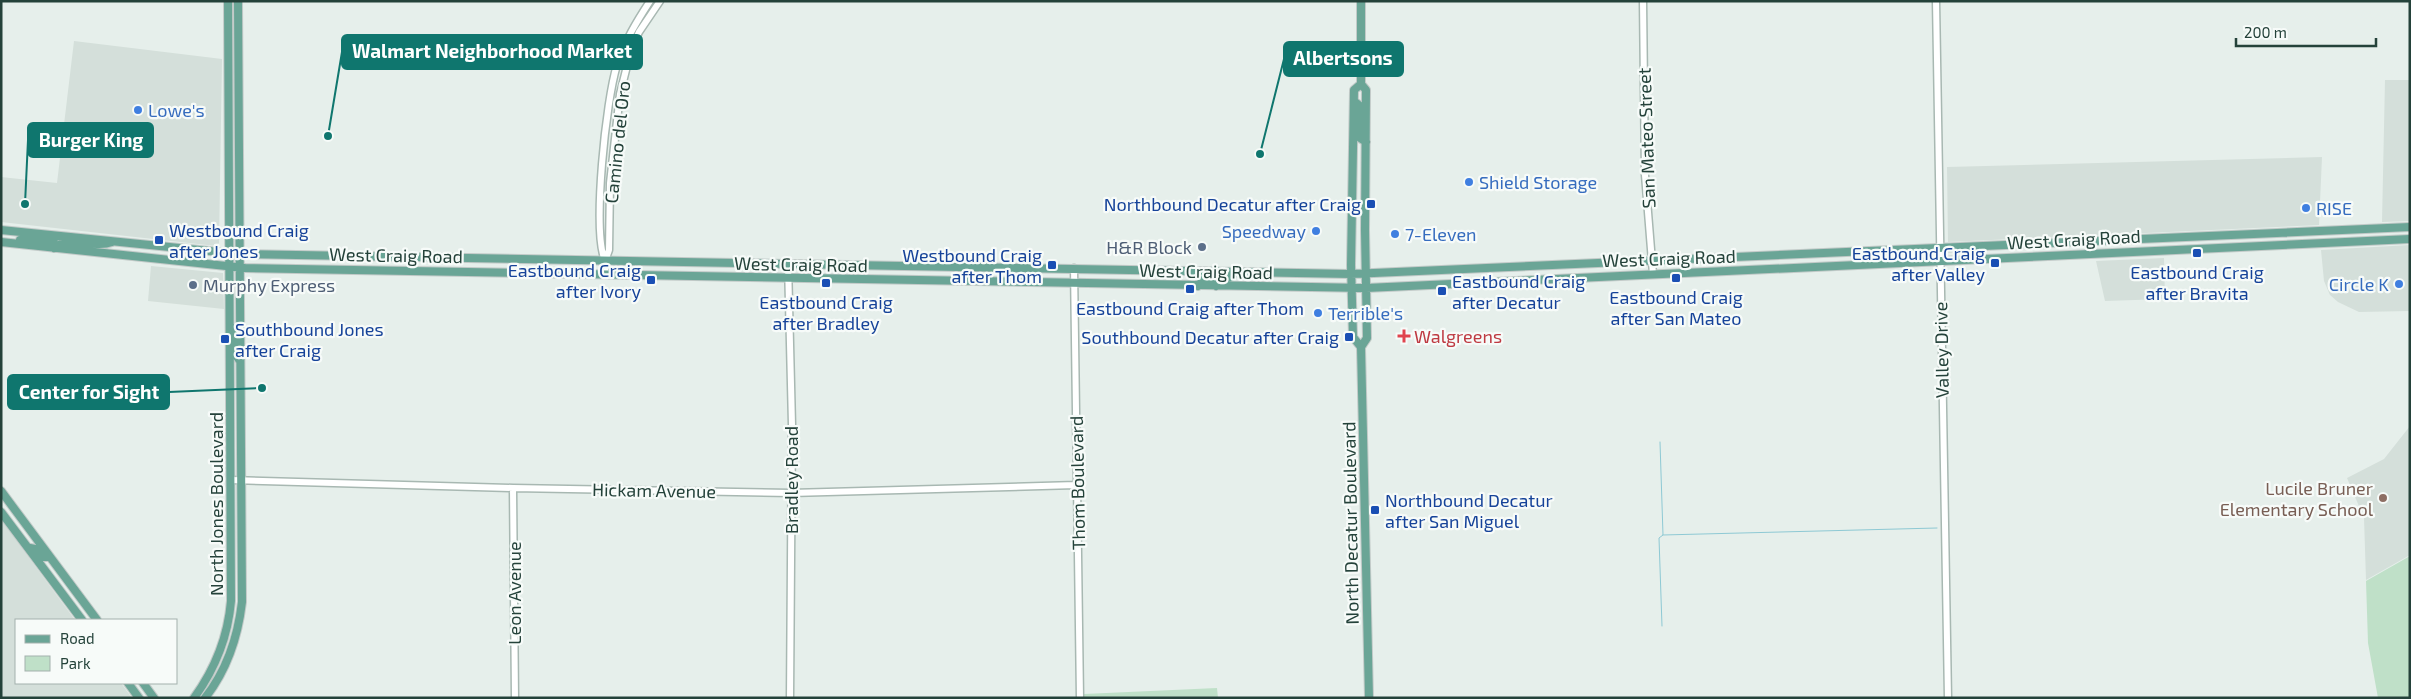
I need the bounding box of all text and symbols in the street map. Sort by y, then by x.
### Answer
scale bar [2236,15,2376,47]
text: 200 m [2244,23,2287,41]
callout: Walmart Neighborhood Market [342,35,642,69]
text: Walmart Neighborhood Market [352,39,632,62]
callout: Albertsons [1284,42,1403,76]
text: Albertsons [1293,46,1393,69]
street label: San Mateo Street [1633,67,1659,209]
street label: Camino del Oro [600,80,634,204]
place label: Lowe's [148,99,205,121]
marker: Lowe's [132,104,144,116]
callout: Burger King [28,123,153,157]
text: Burger King [39,128,143,151]
place label: Shield Storage [1479,171,1597,193]
marker: Shield Storage [1463,176,1475,188]
place label: Northbound Decatur after Craig [1104,193,1361,215]
place label: RISE [2316,197,2352,219]
marker: Northbound Decatur after Craig [1365,198,1377,210]
marker: RISE [2300,202,2312,214]
place label: Westbound Craig after Jones [169,219,309,262]
place label: Speedway [1222,220,1306,242]
place label: 7-Eleven [1405,223,1477,245]
marker: Speedway [1310,225,1322,237]
street label: West Craig Road [2007,225,2141,253]
marker: 7-Eleven [1389,228,1401,240]
marker: Westbound Craig after Jones [153,234,165,246]
place label: H&R Block [1106,236,1192,258]
marker: H&R Block [1196,241,1208,253]
place label: Eastbound Craig after Valley [1852,242,1985,285]
street label: West Craig Road [329,243,463,267]
place label: Westbound Craig after Thom [902,244,1042,287]
street label: West Craig Road [1602,245,1736,271]
marker: Eastbound Craig after Bravita [2191,247,2203,259]
street label: West Craig Road [734,252,868,276]
marker: Eastbound Craig after Valley [1989,257,2001,269]
place label: Eastbound Craig after Ivory [508,259,641,302]
marker: Westbound Craig after Thom [1046,259,1058,271]
street label: West Craig Road [1139,259,1273,283]
place label: Eastbound Craig after Bravita [2130,261,2264,304]
place label: Eastbound Craig after Decatur [1452,270,1585,313]
marker: Eastbound Craig after San Mateo [1670,272,1682,284]
place label: Circle K [2329,273,2389,295]
place label: Murphy Express [203,274,335,296]
marker: Eastbound Craig after Ivory [645,274,657,286]
marker: Eastbound Craig after Bradley [820,277,832,289]
marker: Circle K [2393,278,2405,290]
marker: Murphy Express [187,279,199,291]
marker: Eastbound Craig after Thom [1184,283,1196,295]
marker: Eastbound Craig after Decatur [1436,285,1448,297]
place label: Eastbound Craig after San Mateo [1609,286,1743,329]
place label: Eastbound Craig after Bradley [759,291,893,334]
place label: Eastbound Craig after Thom [1076,297,1304,319]
place label: Terrible's [1328,302,1403,324]
street label: Valley Drive [1929,302,1953,398]
marker: Terrible's [1312,307,1324,319]
place label: Southbound Jones after Craig [235,318,384,361]
place label: Walgreens [1414,325,1502,347]
place label: Southbound Decatur after Craig [1081,326,1339,348]
marker: Walgreens [1398,330,1410,342]
marker: Southbound Decatur after Craig [1343,331,1355,343]
marker: Southbound Jones after Craig [219,333,231,345]
callout: Center for Sight [8,375,169,409]
text: Center for Sight [19,380,160,403]
street label: North Jones Boulevard [205,412,227,596]
street label: Thom Boulevard [1065,416,1089,550]
street label: North Decatur Boulevard [1337,421,1363,625]
street label: Bradley Road [780,426,802,534]
place label: Lucile Bruner Elementary School [2220,477,2374,520]
street label: Hickam Avenue [592,478,716,502]
place label: Northbound Decatur after San Miguel [1385,489,1553,532]
marker: Lucile Bruner Elementary School [2377,492,2389,504]
marker: Northbound Decatur after San Miguel [1369,504,1381,516]
street label: Leon Avenue [503,541,525,645]
legend [15,619,178,684]
text: Road [60,629,95,647]
text: Park [60,654,91,672]

